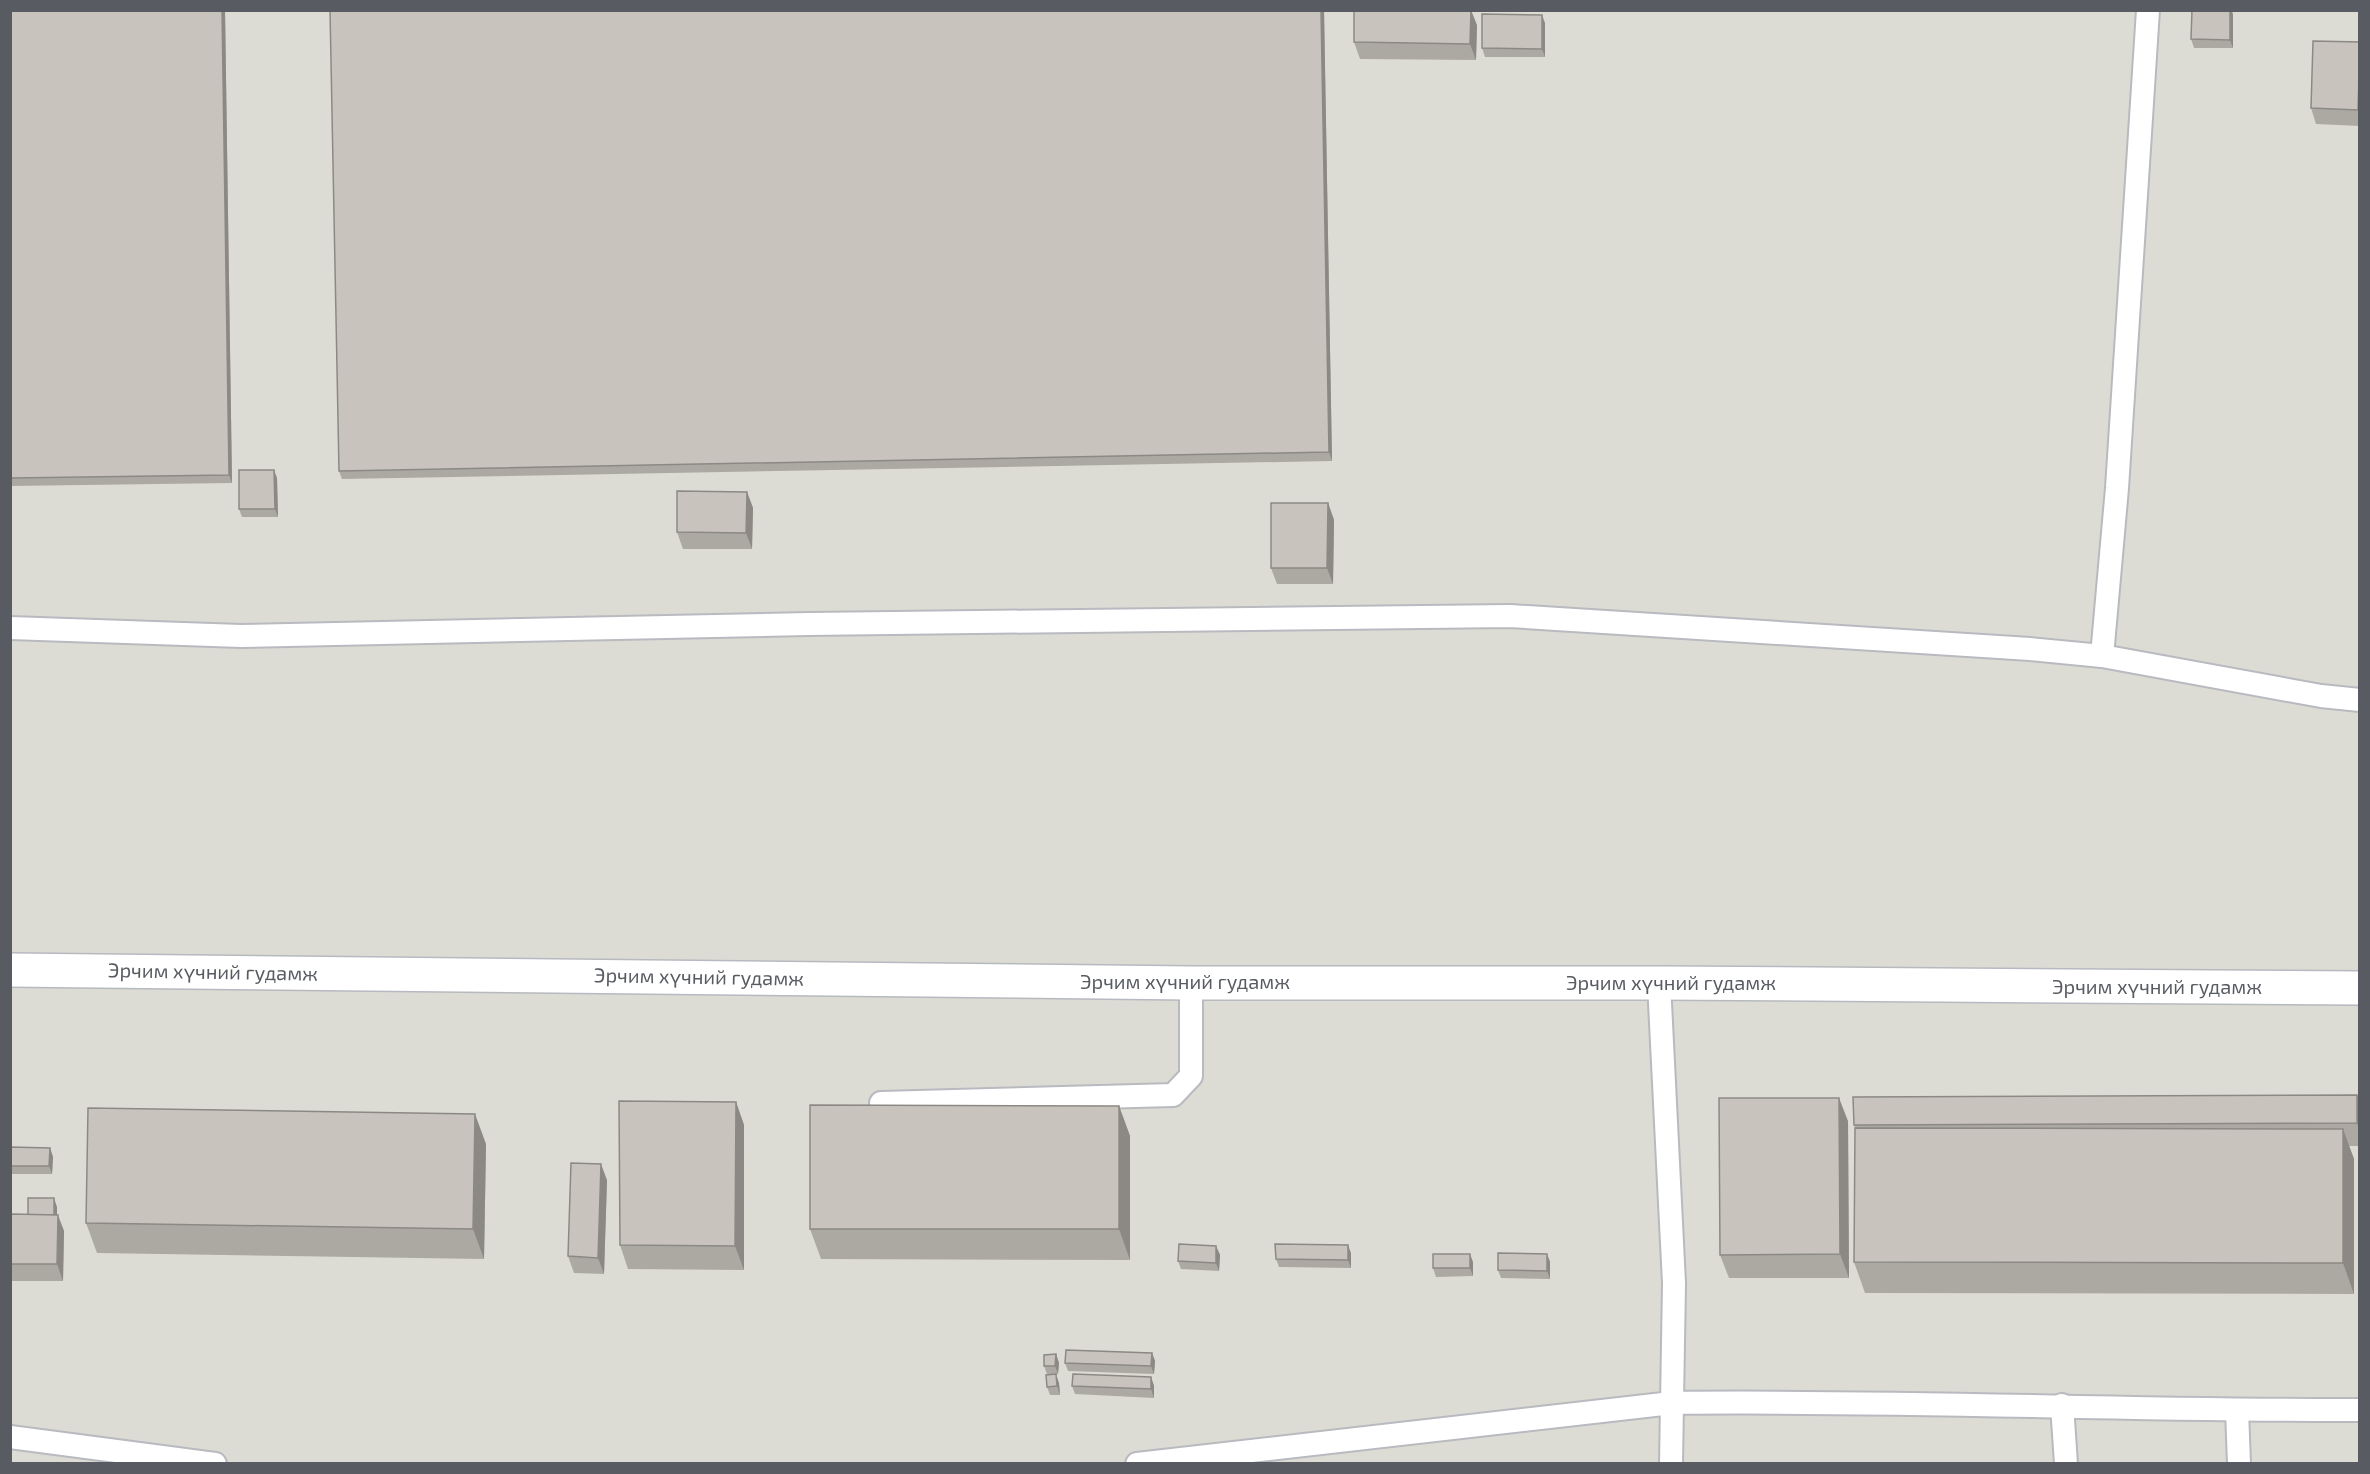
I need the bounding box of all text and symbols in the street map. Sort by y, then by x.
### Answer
street label: Эрчим хүчний гудамж [108,957,318,986]
street label: Эрчим хүчний гудамж [594,962,804,991]
street label: Эрчим хүчний гудамж [1080,969,1290,994]
street label: Эрчим хүчний гудамж [1566,970,1776,995]
street label: Эрчим хүчний гудамж [2052,974,2262,999]

